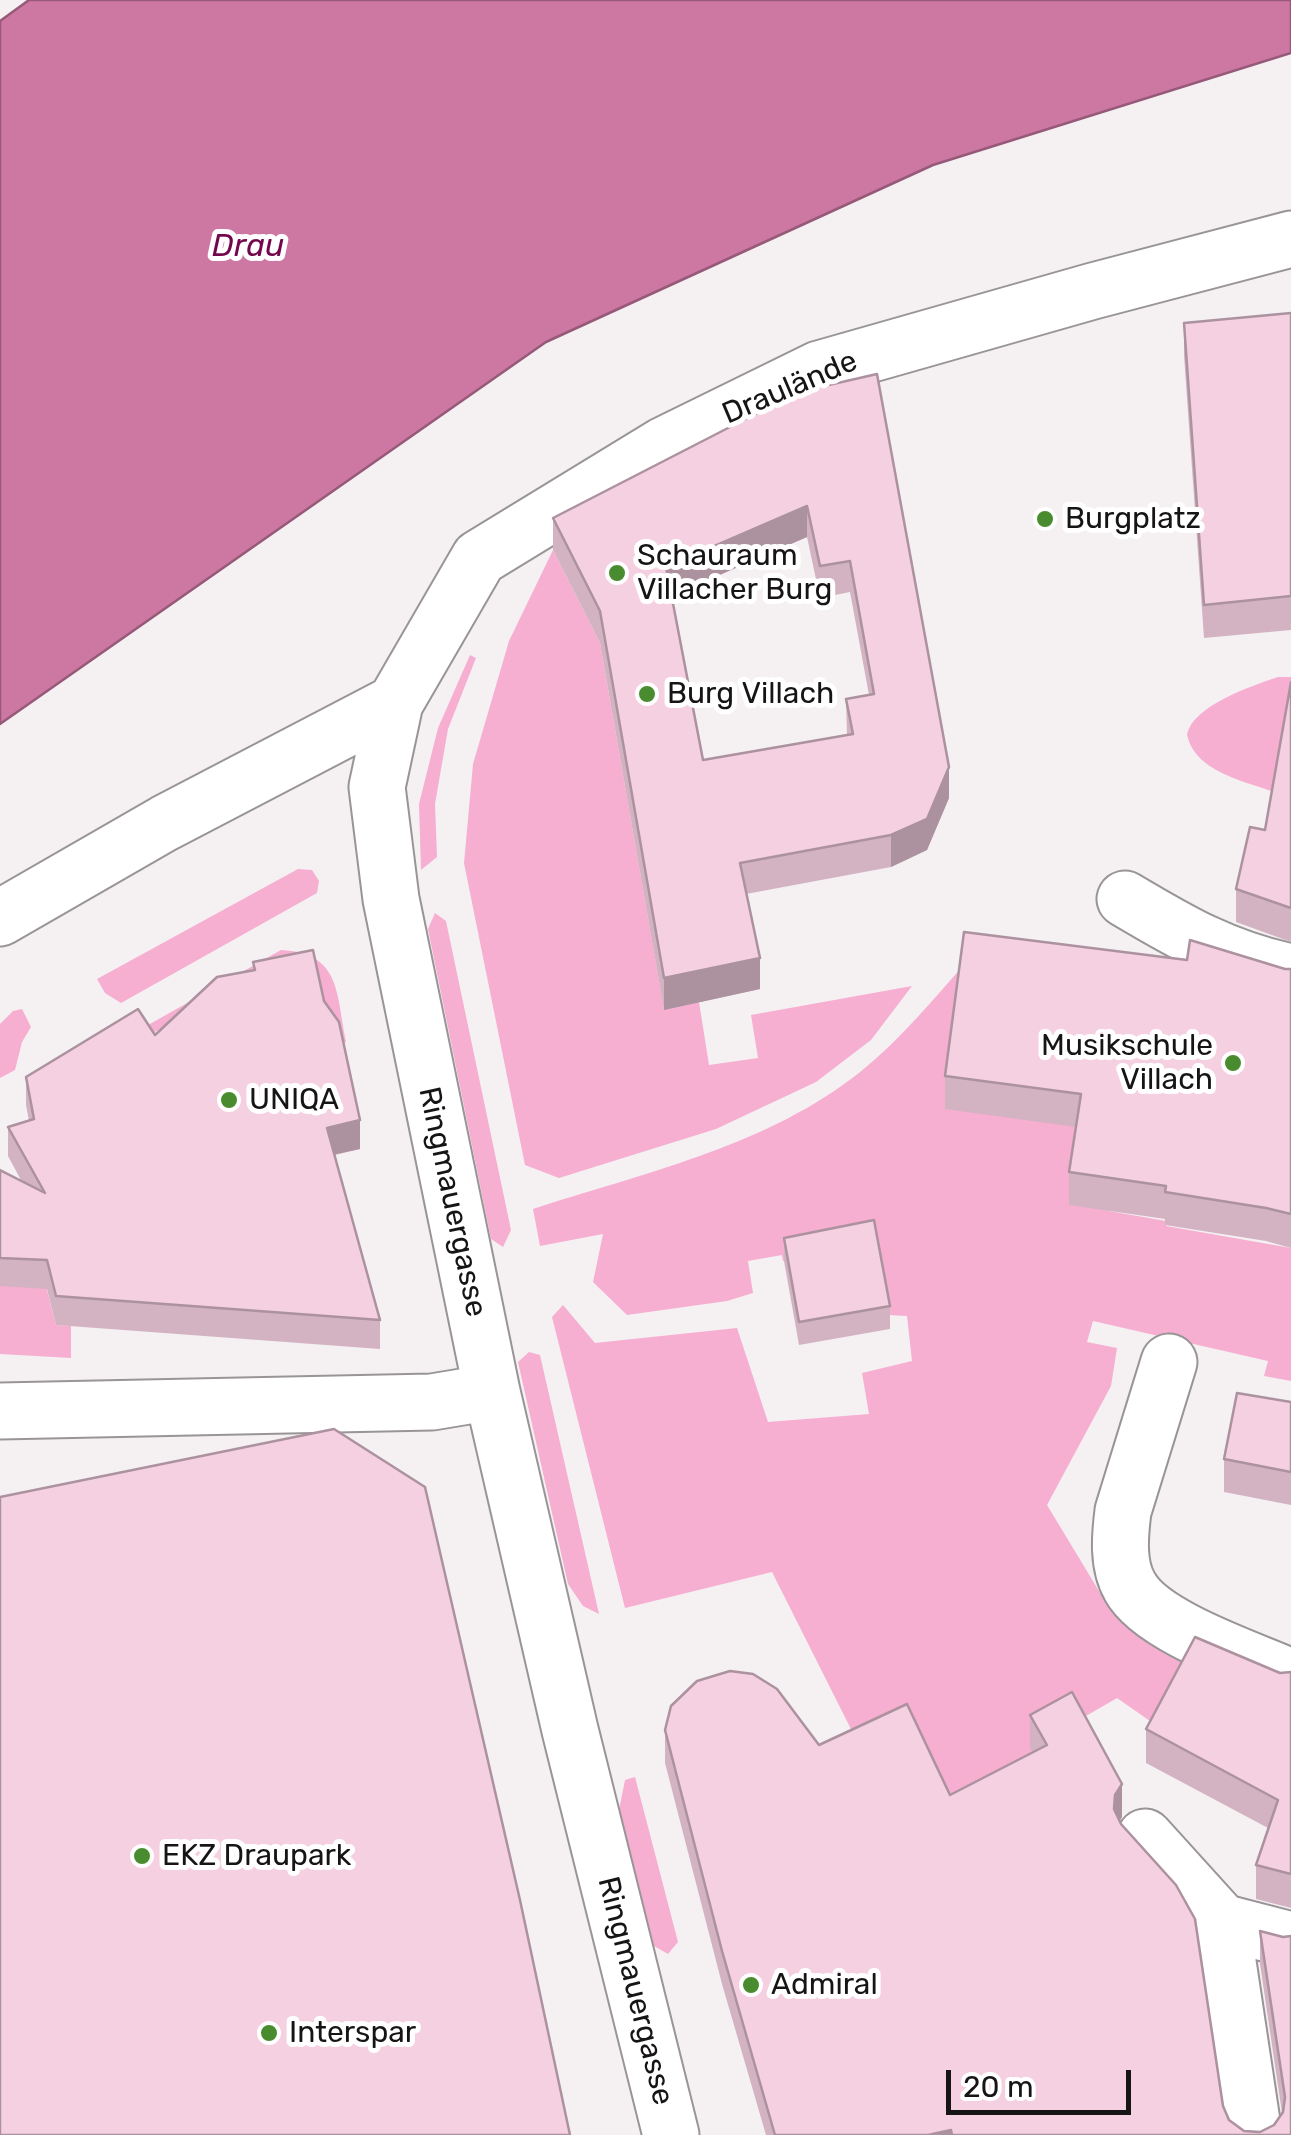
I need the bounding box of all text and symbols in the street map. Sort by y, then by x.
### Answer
water label: Drau [212,228,284,266]
street label: Draulände [717,343,863,433]
place label: Burgplatz [1065,501,1201,537]
marker: Burgplatz [1034,508,1056,530]
place label: Schauraum Villacher Burg [637,538,832,608]
marker: Schauraum Villacher Burg [606,562,628,584]
place label: Burg Villach [667,676,834,712]
marker: Burg Villach [636,683,658,705]
place label: Musikschule Villach [1041,1028,1213,1098]
marker: Musikschule Villach [1222,1052,1244,1074]
place label: UNIQA [249,1082,339,1118]
street label: Ringmauergasse [410,1084,494,1320]
marker: UNIQA [218,1089,240,1111]
place label: EKZ Draupark [162,1838,351,1874]
marker: EKZ Draupark [131,1845,153,1867]
street label: Ringmauergasse [589,1873,681,2109]
place label: Admiral [771,1967,878,2003]
marker: Admiral [740,1974,762,1996]
place label: Interspar [289,2015,416,2051]
marker: Interspar [258,2022,280,2044]
scale bar [951,2050,1136,2112]
text: 20 m [963,2069,1034,2105]

